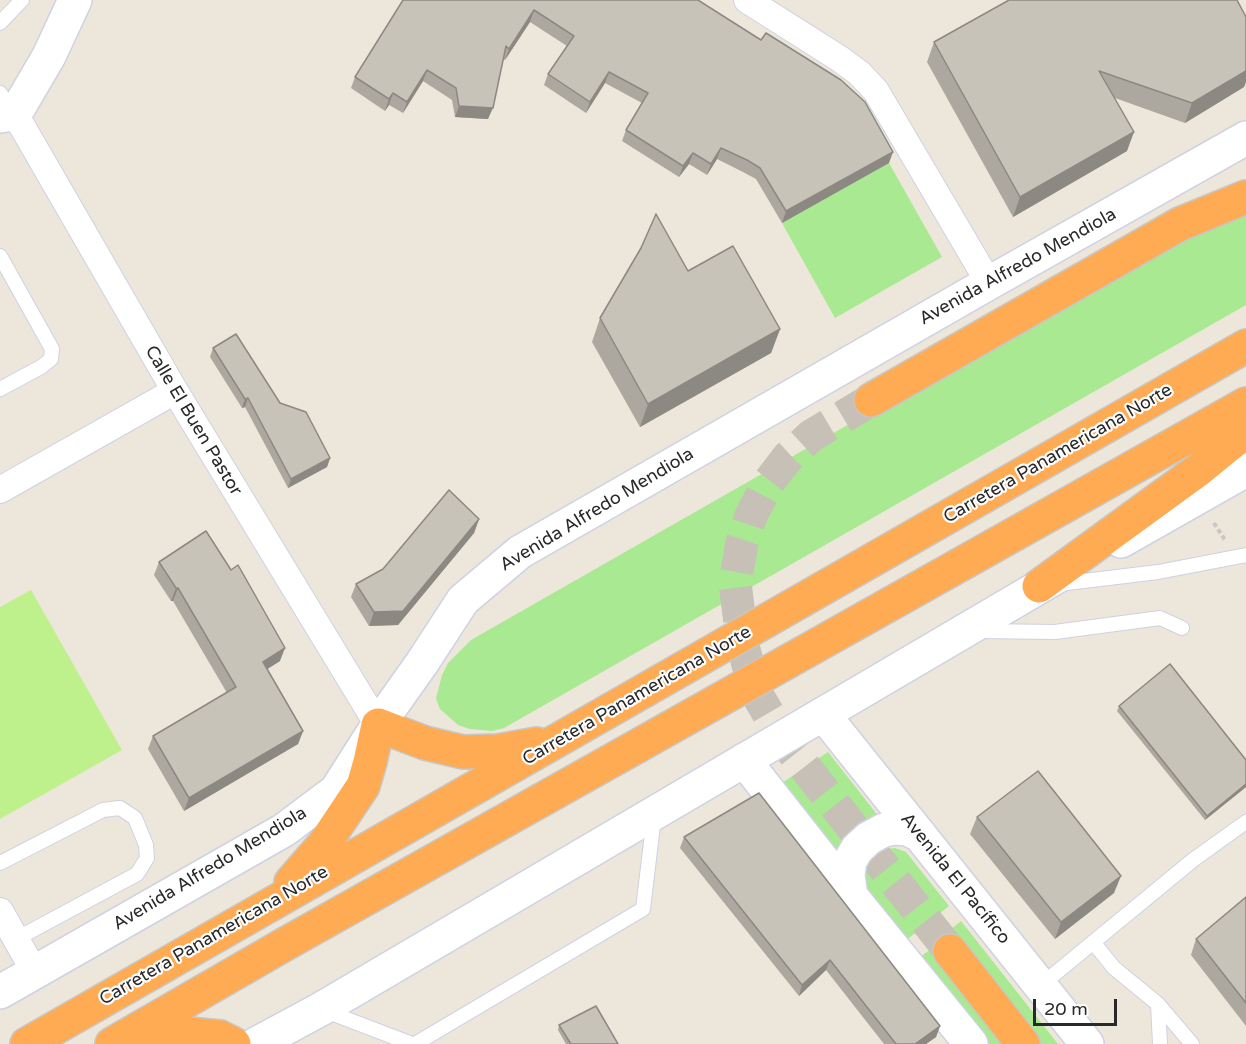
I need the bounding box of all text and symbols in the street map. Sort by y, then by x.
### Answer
street label: Avenida Alfredo Mendiola [916,204,1120,330]
street label: Calle El Buen Pastor [140,342,246,500]
street label: Carretera Panamericana Norte [940,380,1176,528]
street label: Avenida Alfredo Mendiola [496,444,698,576]
street label: Carretera Panamericana Norte [519,622,755,770]
street label: Avenida Alfredo Mendiola [109,803,311,935]
street label: Avenida El Pacífico [896,809,1014,949]
street label: Carretera Panamericana Norte [96,862,332,1010]
scale bar [1036,987,1120,1025]
text: 20 m [1044,998,1088,1020]

